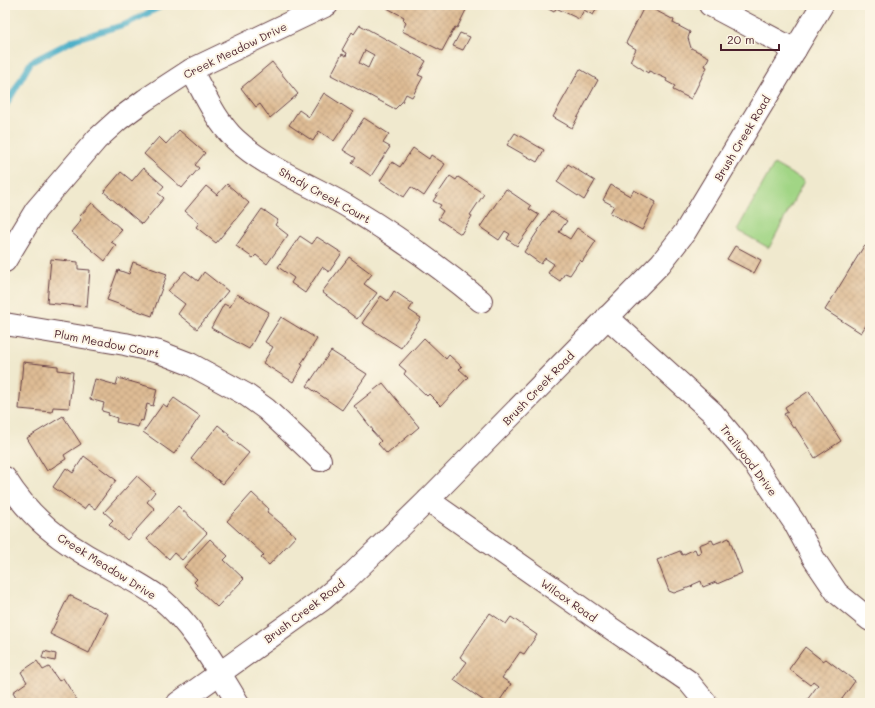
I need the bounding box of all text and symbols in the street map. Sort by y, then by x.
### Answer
street label: Creek Meadow Drive [181,18,289,82]
scale bar [721,26,779,52]
text: 20 m [727,31,755,47]
street label: Brush Creek Road [711,92,773,184]
street label: Shady Creek Court [276,164,374,227]
street label: Plum Meadow Court [53,325,161,361]
street label: Brush Creek Road [499,348,577,428]
street label: Trailwood Drive [717,421,781,499]
street label: Creek Meadow Drive [55,530,159,603]
street label: Wilcox Road [538,575,600,625]
street label: Brush Creek Road [261,576,347,646]

